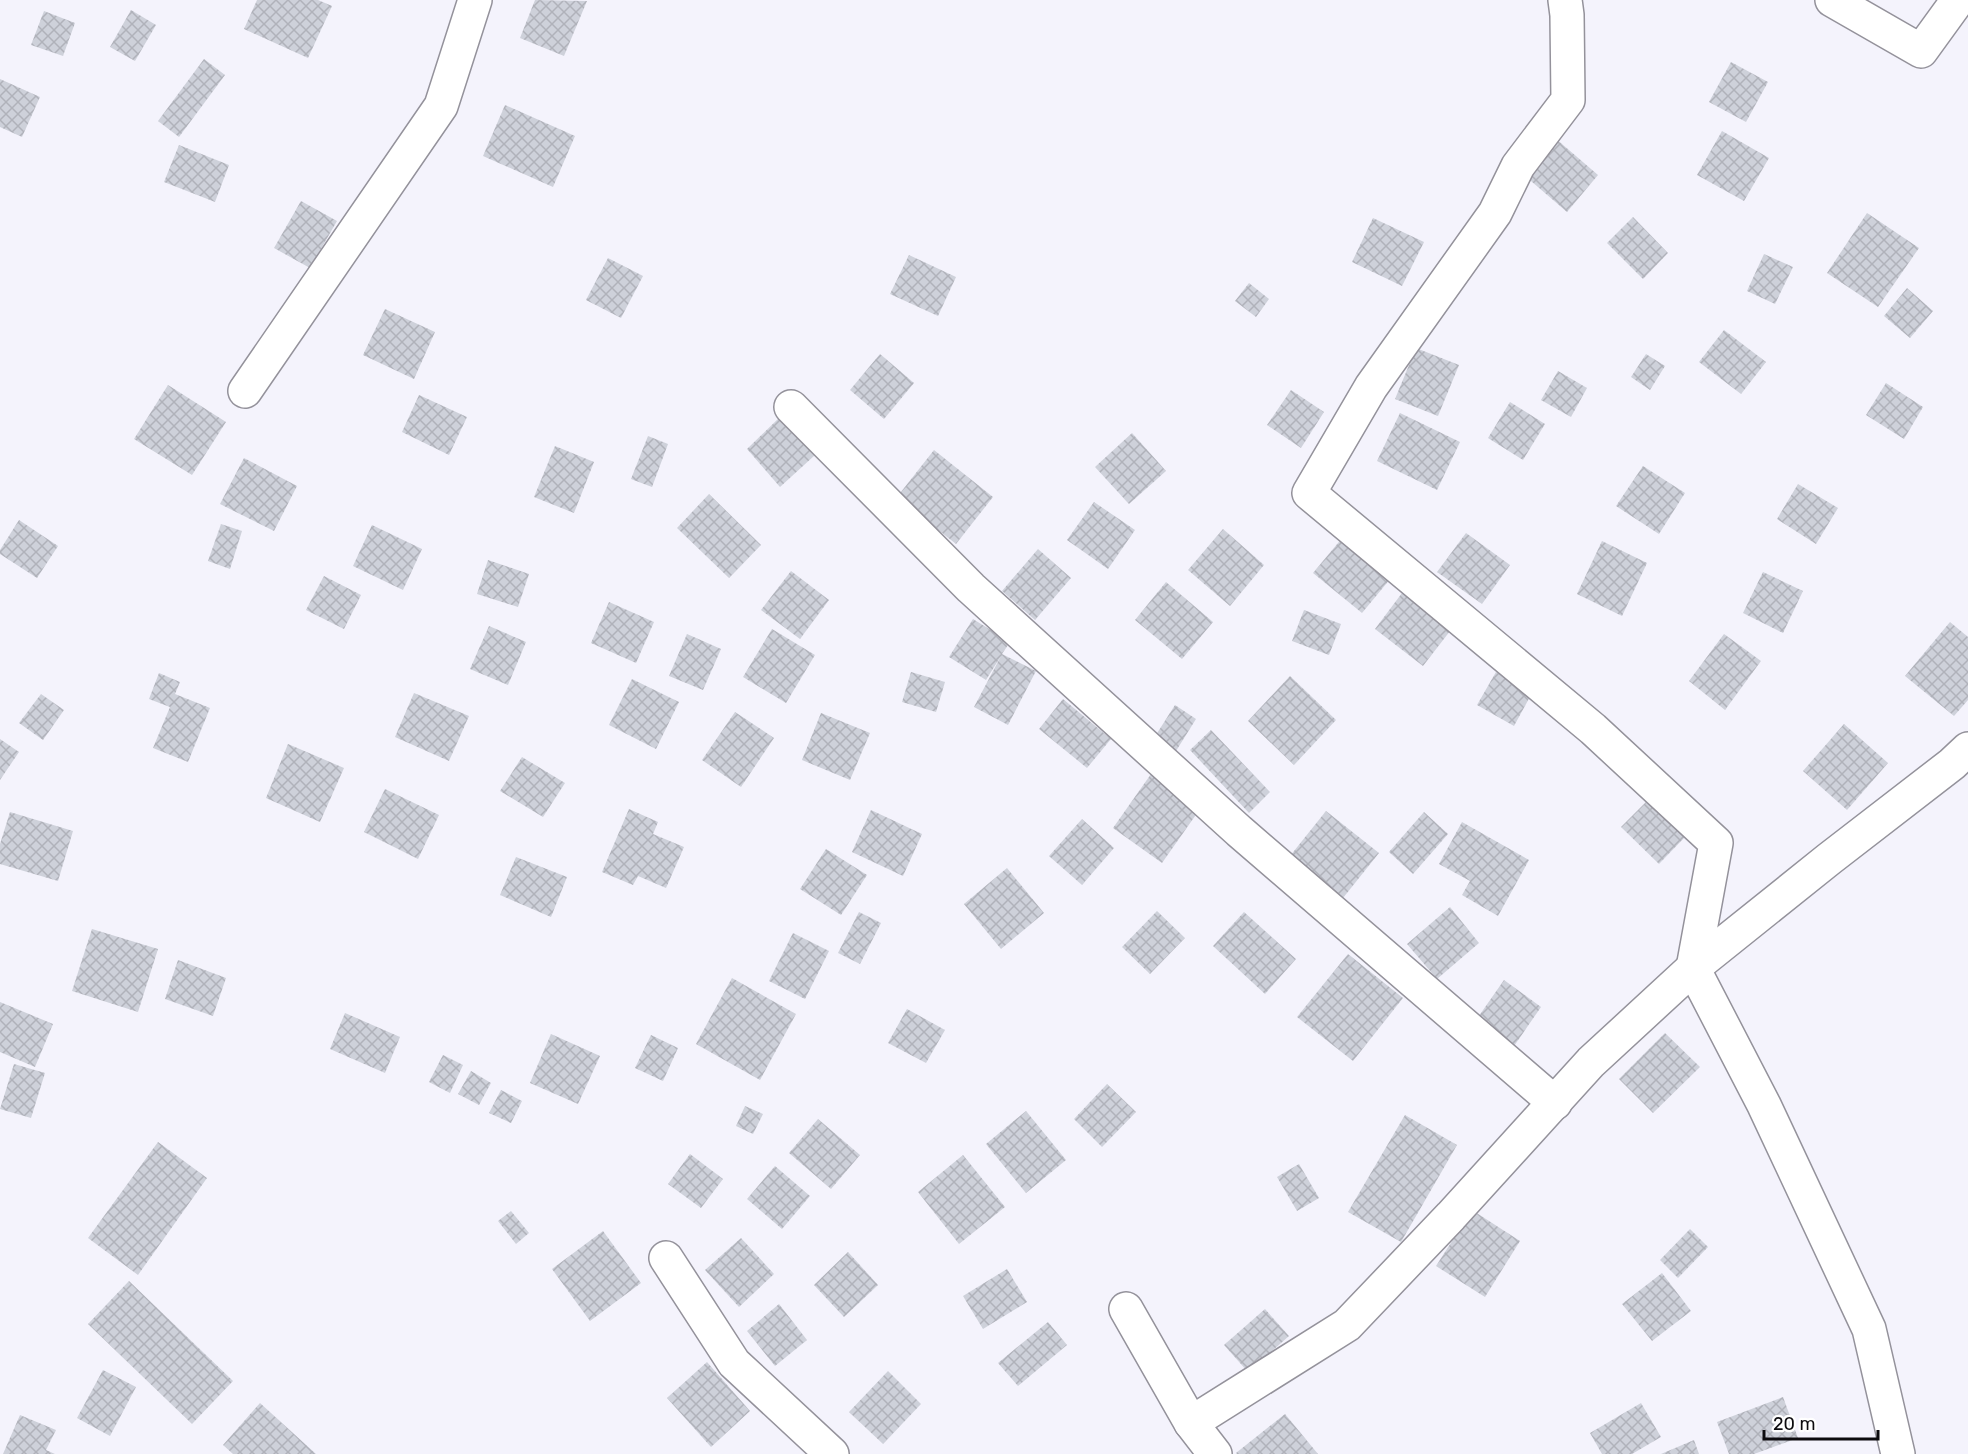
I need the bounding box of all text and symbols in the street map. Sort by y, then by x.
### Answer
scale bar [1764,1403,1878,1441]
text: 20 m [1773,1413,1815,1435]

